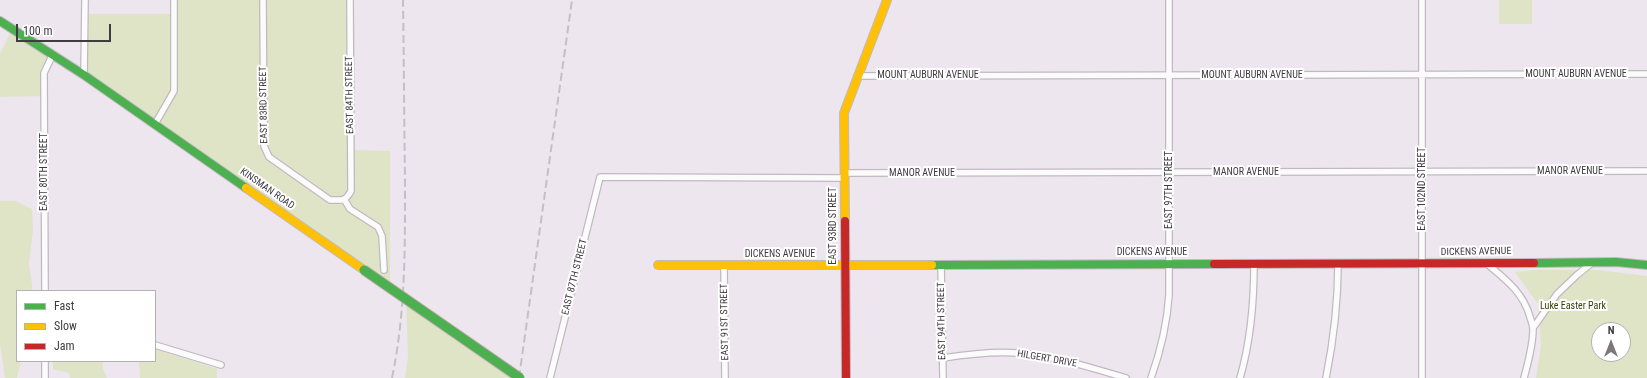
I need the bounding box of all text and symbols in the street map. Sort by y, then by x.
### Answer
scale bar [18,16,113,42]
text: 100 m [23,24,53,38]
street label: EAST 84TH STREET [343,56,357,134]
street label: EAST 83RD STREET [257,66,271,144]
street label: MOUNT AUBURN AVENUE [1525,68,1627,80]
street label: MOUNT AUBURN AVENUE [877,69,979,81]
street label: MOUNT AUBURN AVENUE [1201,69,1303,81]
street label: EAST 80TH STREET [38,133,50,211]
street label: EAST 102ND STREET [1416,147,1428,231]
street label: EAST 97TH STREET [1163,151,1175,229]
street label: MANOR AVENUE [1537,165,1603,177]
street label: KINSMAN ROAD [237,166,297,212]
street label: MANOR AVENUE [1213,166,1279,178]
street label: MANOR AVENUE [889,167,955,179]
street label: EAST 93RD STREET [827,187,839,265]
street label: EAST 87TH STREET [560,238,590,316]
street label: DICKENS AVENUE [1441,245,1511,259]
street label: DICKENS AVENUE [1117,246,1187,258]
street label: DICKENS AVENUE [745,248,815,260]
street label: EAST 94TH STREET [935,282,949,360]
street label: EAST 91ST STREET [718,283,732,361]
legend [16,290,156,362]
text: Fast [54,299,74,313]
park label: Luke Easter Park [1540,300,1606,312]
text: Slow [54,319,77,333]
north arrow [1591,322,1631,362]
text: N [1608,324,1614,337]
text: Jam [54,339,75,353]
street label: HILGERT DRIVE [1016,348,1078,370]

